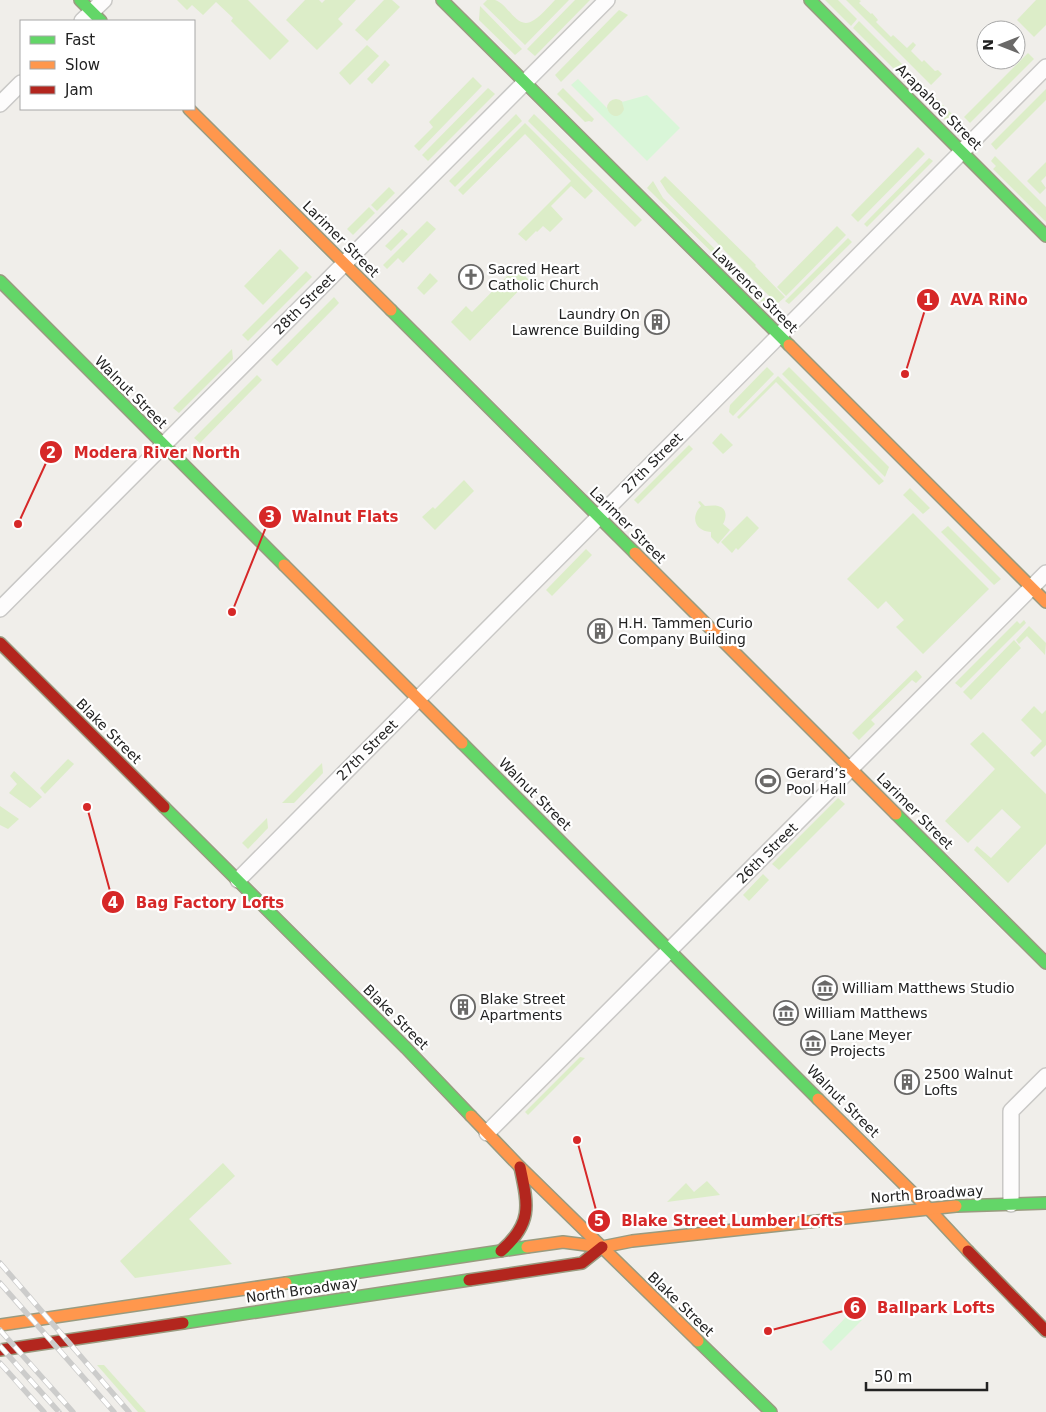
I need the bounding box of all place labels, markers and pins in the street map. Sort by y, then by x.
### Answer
place label: Sacred Heart Catholic Church [488,261,599,293]
church icon: Sacred Heart Catholic Church [458,264,484,290]
callout: AVA RiNo [915,285,1038,315]
place label: Laundry On Lawrence Building [512,306,640,338]
building icon: Laundry On Lawrence Building [644,309,670,335]
callout: Modera River North [39,437,250,467]
callout: Walnut Flats [257,502,409,532]
place label: H.H. Tammen Curio Company Building [618,615,753,647]
building icon: H.H. Tammen Curio Company Building [587,618,613,644]
place label: Gerard’s Pool Hall [786,765,846,797]
sports icon: Gerard’s Pool Hall [755,768,781,794]
callout: Bag Factory Lofts [100,887,294,917]
museum icon: William Matthews Studio [812,975,838,1001]
place label: William Matthews Studio [842,980,1015,996]
place label: Blake Street Apartments [480,991,566,1023]
building icon: Blake Street Apartments [450,994,476,1020]
museum icon: William Matthews [773,1000,799,1026]
place label: William Matthews [804,1005,928,1021]
place label: Lane Meyer Projects [830,1027,912,1059]
museum icon: Lane Meyer Projects [800,1030,826,1056]
place label: 2500 Walnut Lofts [924,1066,1013,1098]
building icon: 2500 Walnut Lofts [894,1069,920,1095]
callout: Blake Street Lumber Lofts [586,1206,853,1236]
callout: Ballpark Lofts [842,1293,1005,1323]

